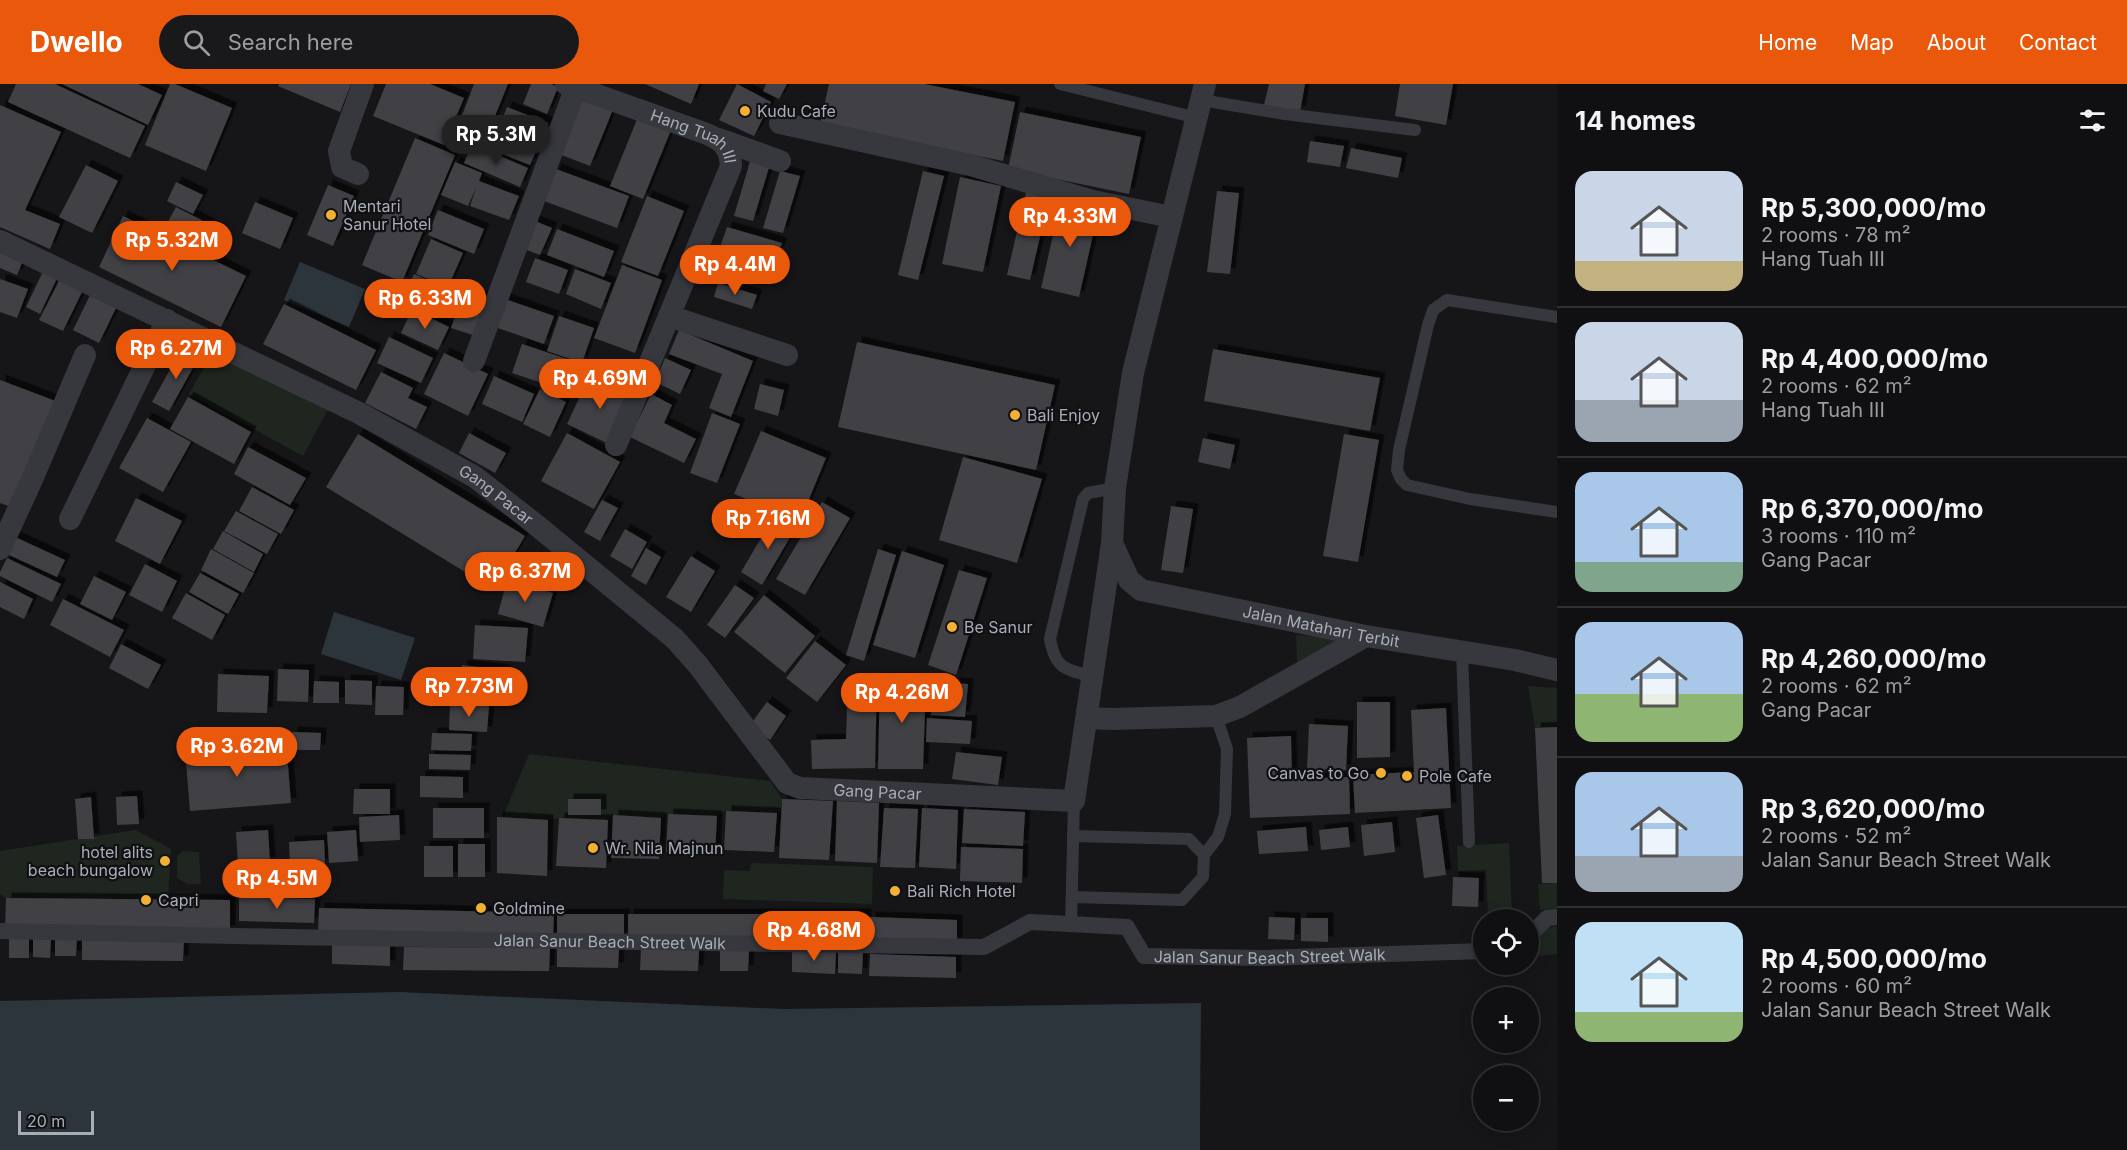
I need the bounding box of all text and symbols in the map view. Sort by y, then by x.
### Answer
search box [159,15,579,69]
text: Dwello [30,25,123,59]
icon: search [180,26,213,59]
text: Search here [228,29,353,55]
text: Home [1758,30,1817,55]
text: Map [1850,30,1894,55]
text: About [1927,30,1986,55]
text: Contact [2019,30,2097,55]
place label: Kudu Cafe [757,101,836,121]
marker: Kudu Cafe [738,104,752,118]
icon: filters [2076,104,2109,137]
street label: Hang Tuah III [648,105,741,164]
text: 14 homes [1575,105,1696,136]
pin: Rp 5.3M [441,115,551,166]
text: Rp 5.3M [456,122,536,146]
text: Rp 5,300,000/mo [1761,192,1986,223]
icon: home [1623,195,1695,267]
place label: Mentari Sanur Hotel [343,196,431,234]
pin: Rp 4.33M [1008,197,1132,248]
text: Rp 4.33M [1023,204,1117,228]
marker: Mentari Sanur Hotel [324,208,338,222]
pin: Rp 5.32M [110,221,234,272]
text: 2 rooms · 78 m² [1761,223,1910,247]
text: Rp 5.32M [125,228,219,252]
pin: Rp 4.4M [680,245,790,296]
text: Hang Tuah III [1761,247,1885,271]
text: Rp 4.4M [694,252,776,276]
pin: Rp 6.33M [363,279,487,330]
text: Rp 6.33M [378,286,472,310]
pin: Rp 6.27M [114,329,238,380]
text: Rp 6.27M [130,336,222,360]
text: Rp 4,400,000/mo [1761,343,1988,374]
icon: home [1623,346,1695,418]
pin: Rp 4.69M [538,359,662,410]
text: Rp 4.69M [553,366,647,390]
text: 2 rooms · 62 m² [1761,374,1912,398]
text: Hang Tuah III [1761,398,1885,422]
place label: Bali Enjoy [1027,405,1100,425]
marker: Bali Enjoy [1008,408,1022,422]
street label: Gang Pacar [456,460,537,529]
text: Rp 6,370,000/mo [1761,493,1983,524]
icon: home [1623,496,1695,568]
pin: Rp 7.16M [706,499,830,550]
text: Rp 7.16M [726,506,810,530]
text: 3 rooms · 110 m² [1761,524,1916,548]
text: Gang Pacar [1761,548,1871,572]
pin: Rp 6.37M [463,552,587,603]
text: Rp 6.37M [479,559,571,583]
street label: Jalan Matahari Terbit [1241,601,1401,651]
place label: Be Sanur [964,617,1032,637]
marker: Be Sanur [945,620,959,634]
text: Rp 4,260,000/mo [1761,643,1986,674]
icon: home [1623,646,1695,718]
pin: Rp 7.73M [407,667,531,718]
pin: Rp 4.26M [840,673,964,724]
text: Rp 7.73M [425,674,513,698]
text: 2 rooms · 62 m² [1761,674,1912,698]
text: Rp 4.26M [855,680,949,704]
text: Gang Pacar [1761,698,1871,722]
pin: Rp 3.62M [175,727,299,778]
text: Rp 3.62M [190,734,284,758]
place label: Canvas to Go [1268,763,1369,783]
marker: Canvas to Go [1374,766,1388,780]
place label: Pole Cafe [1419,766,1492,786]
marker: Pole Cafe [1400,769,1414,783]
street label: Gang Pacar [833,780,922,804]
text: Rp 3,620,000/mo [1761,793,1985,824]
icon: home [1623,796,1695,868]
text: 2 rooms · 52 m² [1761,824,1911,848]
place label: Wr. Nila Majnun [605,838,723,858]
marker: Wr. Nila Majnun [586,841,600,855]
place label: hotel alits beach bungalow [28,842,153,880]
text: Jalan Sanur Beach Street Walk [1761,848,2051,872]
marker: hotel alits beach bungalow [158,854,172,868]
pin: Rp 4.5M [222,859,332,910]
text: Rp 4.5M [236,866,318,890]
place label: Bali Rich Hotel [907,881,1016,901]
marker: Bali Rich Hotel [888,884,902,898]
place label: Capri [158,890,199,910]
marker: Capri [139,893,153,907]
place label: Goldmine [493,898,565,918]
marker: Goldmine [474,901,488,915]
map controls [1473,909,1539,1131]
button: locate [1473,909,1539,975]
pin: Rp 4.68M [752,911,876,962]
text: Rp 4.68M [767,918,861,942]
street label: Jalan Sanur Beach Street Walk [494,930,726,953]
text: Rp 4,500,000/mo [1761,943,1987,974]
street label: Jalan Sanur Beach Street Walk [1154,944,1386,968]
icon: home [1623,946,1695,1018]
text: 2 rooms · 60 m² [1761,974,1912,998]
button: + [1473,987,1539,1053]
text: Jalan Sanur Beach Street Walk [1761,998,2051,1022]
button: − [1473,1065,1539,1131]
scale bar [18,1108,94,1136]
text: 20 m [27,1111,65,1131]

